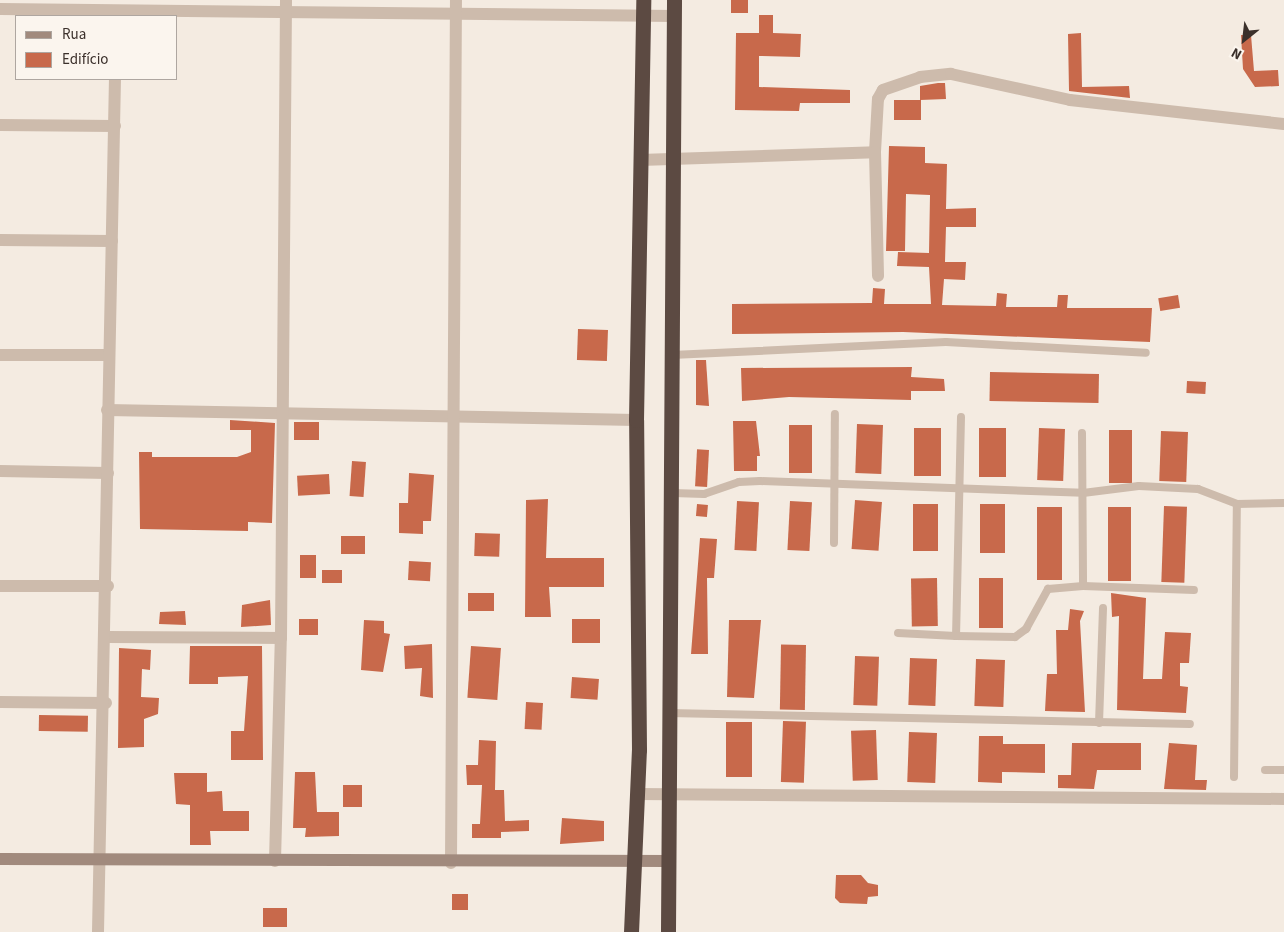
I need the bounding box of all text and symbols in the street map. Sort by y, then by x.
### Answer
legend [15,15,178,80]
north arrow [1219,15,1269,65]
text: Rua [62,24,86,45]
text: N [1228,42,1246,64]
text: Edifício [62,49,109,70]

